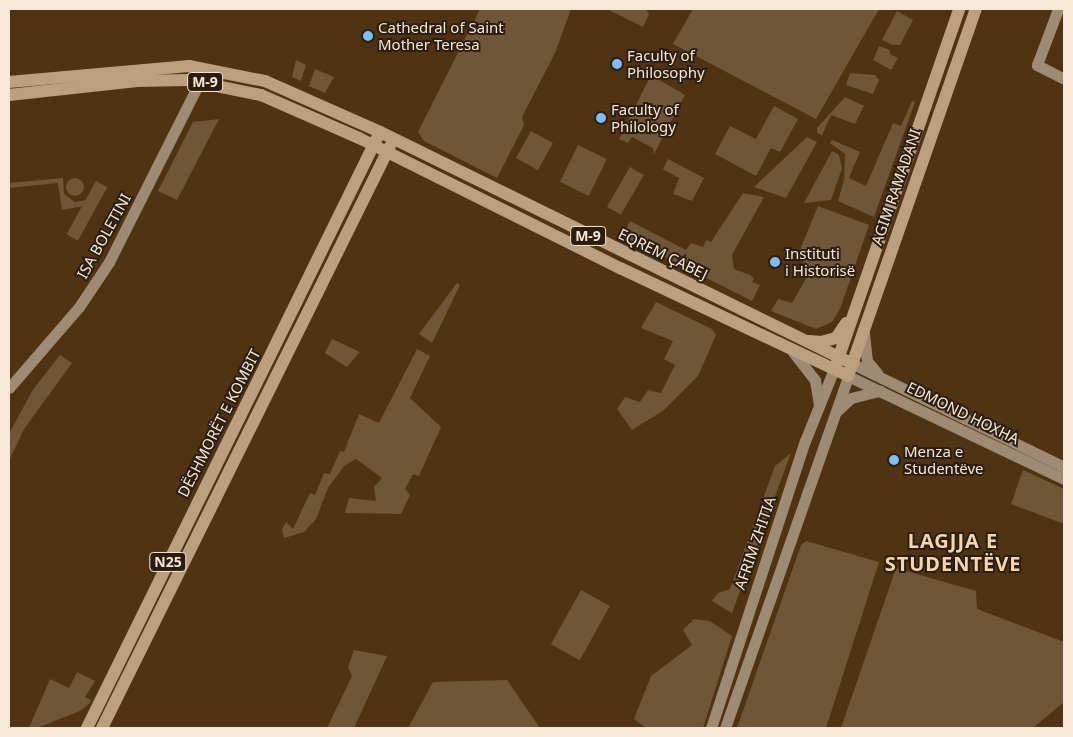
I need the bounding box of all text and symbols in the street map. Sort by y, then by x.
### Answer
place label: Cathedral of Saint Mother Teresa [378,18,504,53]
marker: Cathedral of Saint Mother Teresa [362,30,374,42]
place label: Faculty of Philosophy [627,46,705,81]
marker: Faculty of Philosophy [611,58,623,70]
road number: M-9 [186,70,224,94]
place label: Faculty of Philology [611,100,679,135]
marker: Faculty of Philology [595,112,607,124]
street label: AGIM RAMADANI [868,127,924,247]
street label: ISA BOLETINI [73,190,135,282]
road number: M-9 [569,225,607,248]
street label: EQREM ÇABEJ [615,225,711,283]
place label: Instituti i Historisë [785,244,855,279]
marker: Instituti i Historisë [769,256,781,268]
street label: DËSHMORËT E KOMBIT [174,346,264,500]
street label: EDMOND HOXHA [904,378,1022,448]
place label: Menza e Studentëve [904,442,984,477]
marker: Menza e Studentëve [888,454,900,466]
street label: AFRIM ZHITIA [731,494,779,592]
district label: LAGJJA E STUDENTËVE [883,529,1023,576]
road number: N25 [149,550,187,574]

